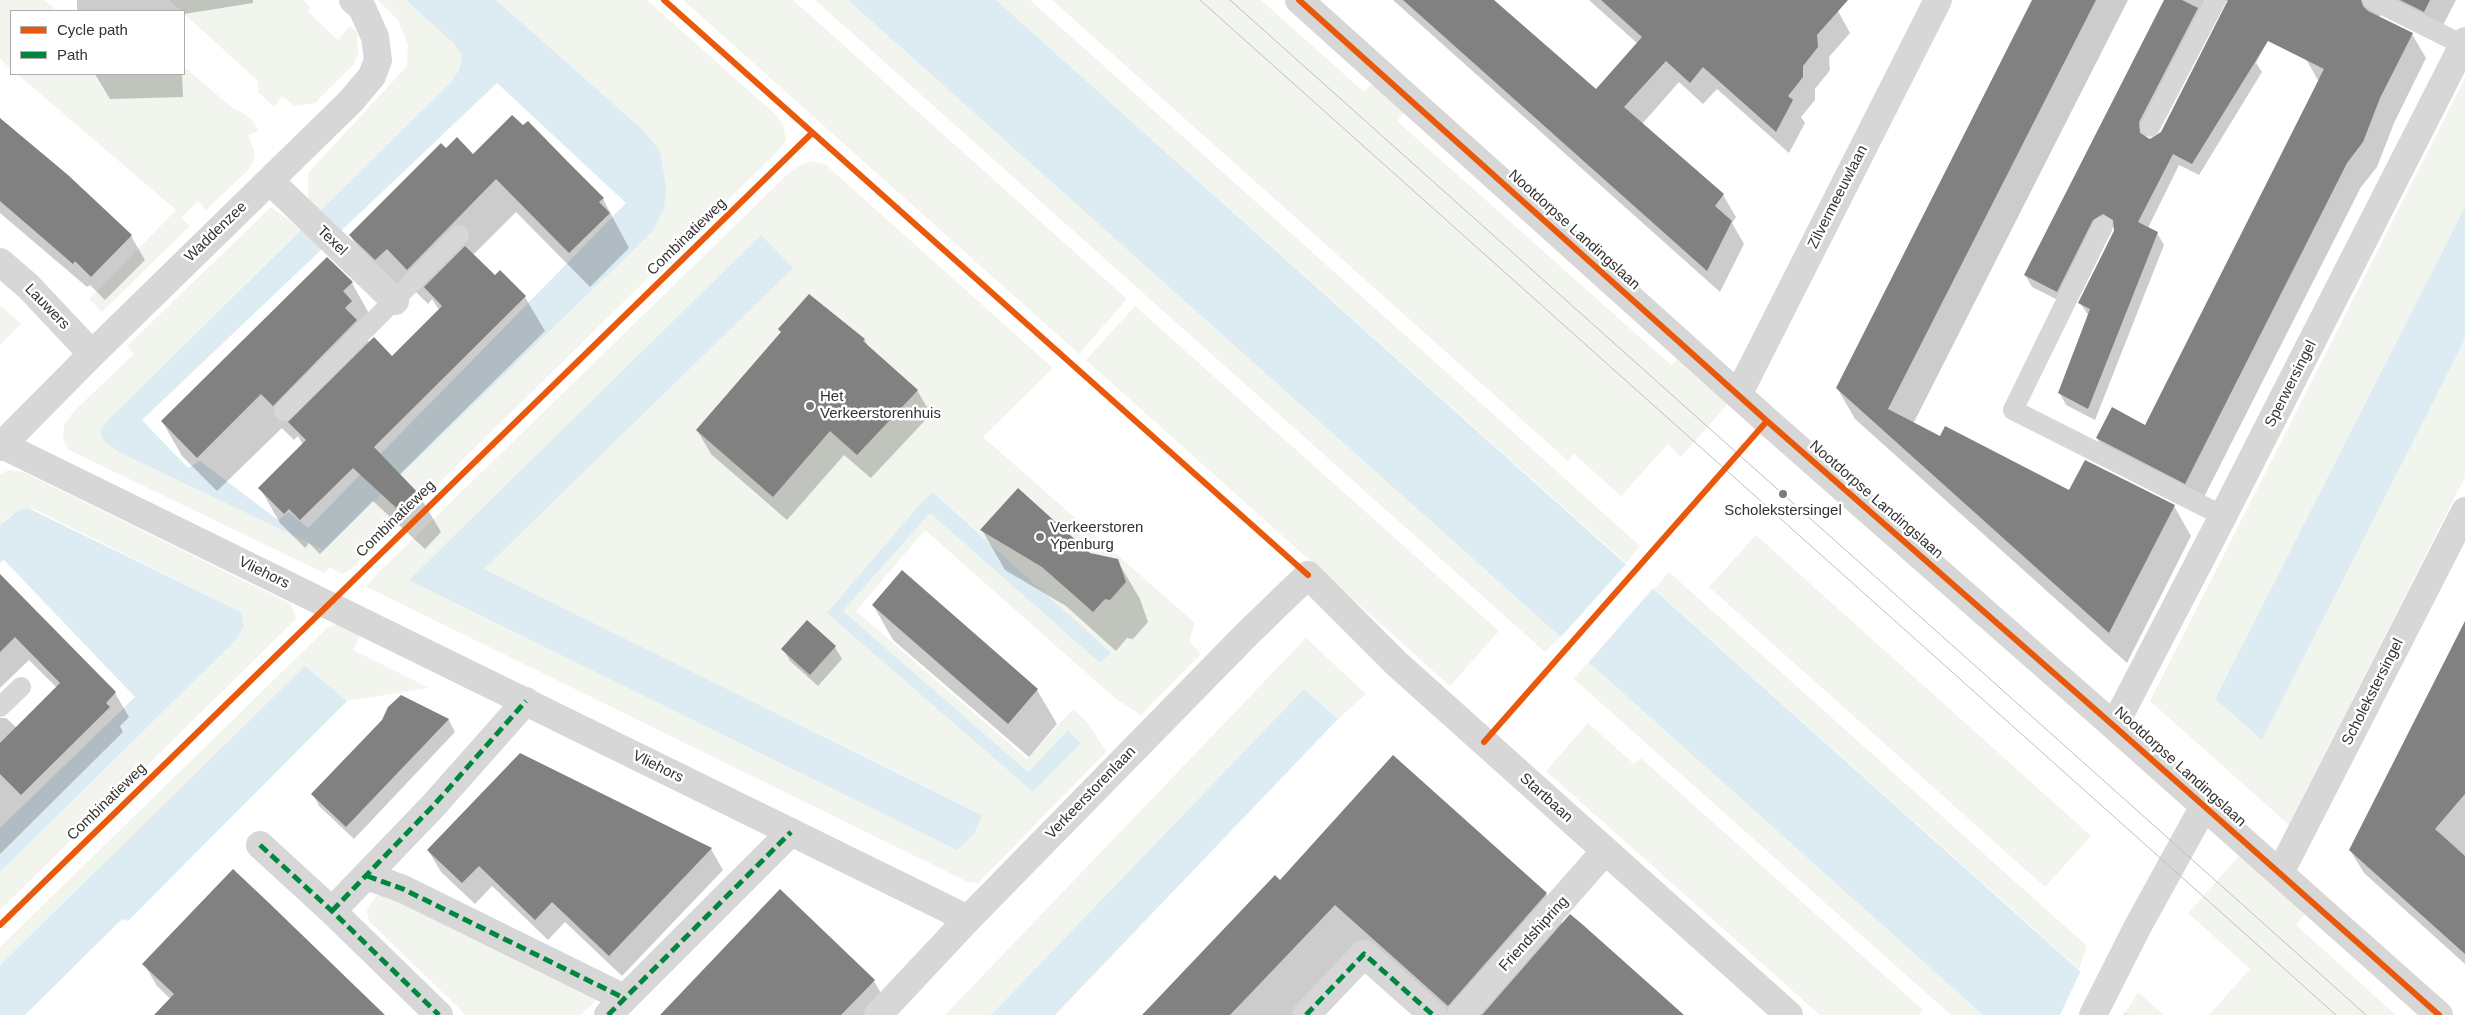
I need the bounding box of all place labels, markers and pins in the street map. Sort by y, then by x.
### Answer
place label: Het Verkeerstorenhuis [820,388,941,423]
marker: Het Verkeerstorenhuis [804,400,816,412]
marker: Scholekstersingel [1777,488,1789,500]
place label: Scholekstersingel [1724,502,1842,520]
place label: Verkeerstoren Ypenburg [1050,519,1143,554]
marker: Verkeerstoren Ypenburg [1034,531,1046,543]

